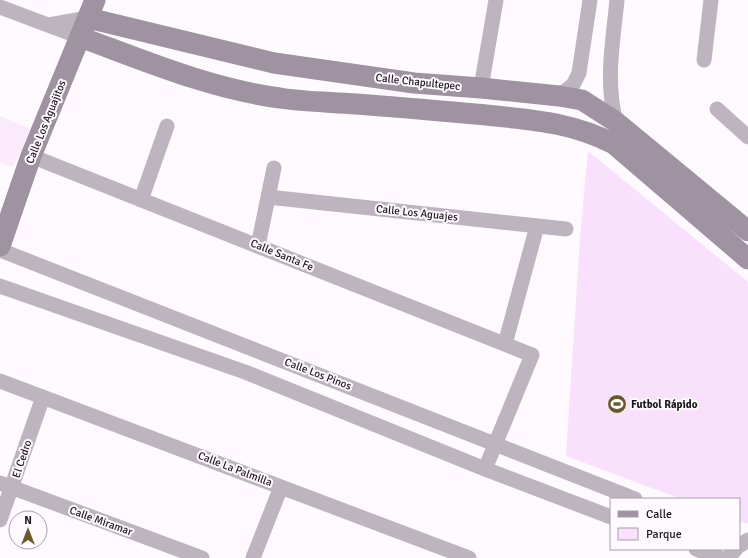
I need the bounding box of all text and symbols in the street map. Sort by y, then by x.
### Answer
street label: Calle Chapultepec [375,71,461,93]
street label: Calle Los Aguajitos [23,78,69,166]
street label: Calle Los Aguajes [375,202,459,224]
street label: Calle Santa Fe [249,236,315,274]
street label: Calle Los Pinos [283,355,353,393]
sports icon: Futbol Rápido [606,393,628,415]
place label: Futbol Rápido [631,398,698,411]
street label: El Cedro [9,438,35,480]
street label: Calle La Palmilla [196,449,274,489]
legend [610,498,740,550]
street label: Calle Miramar [68,504,134,538]
text: Calle [646,507,672,522]
north arrow [8,510,48,550]
text: N [24,514,32,527]
text: Parque [646,527,682,542]

